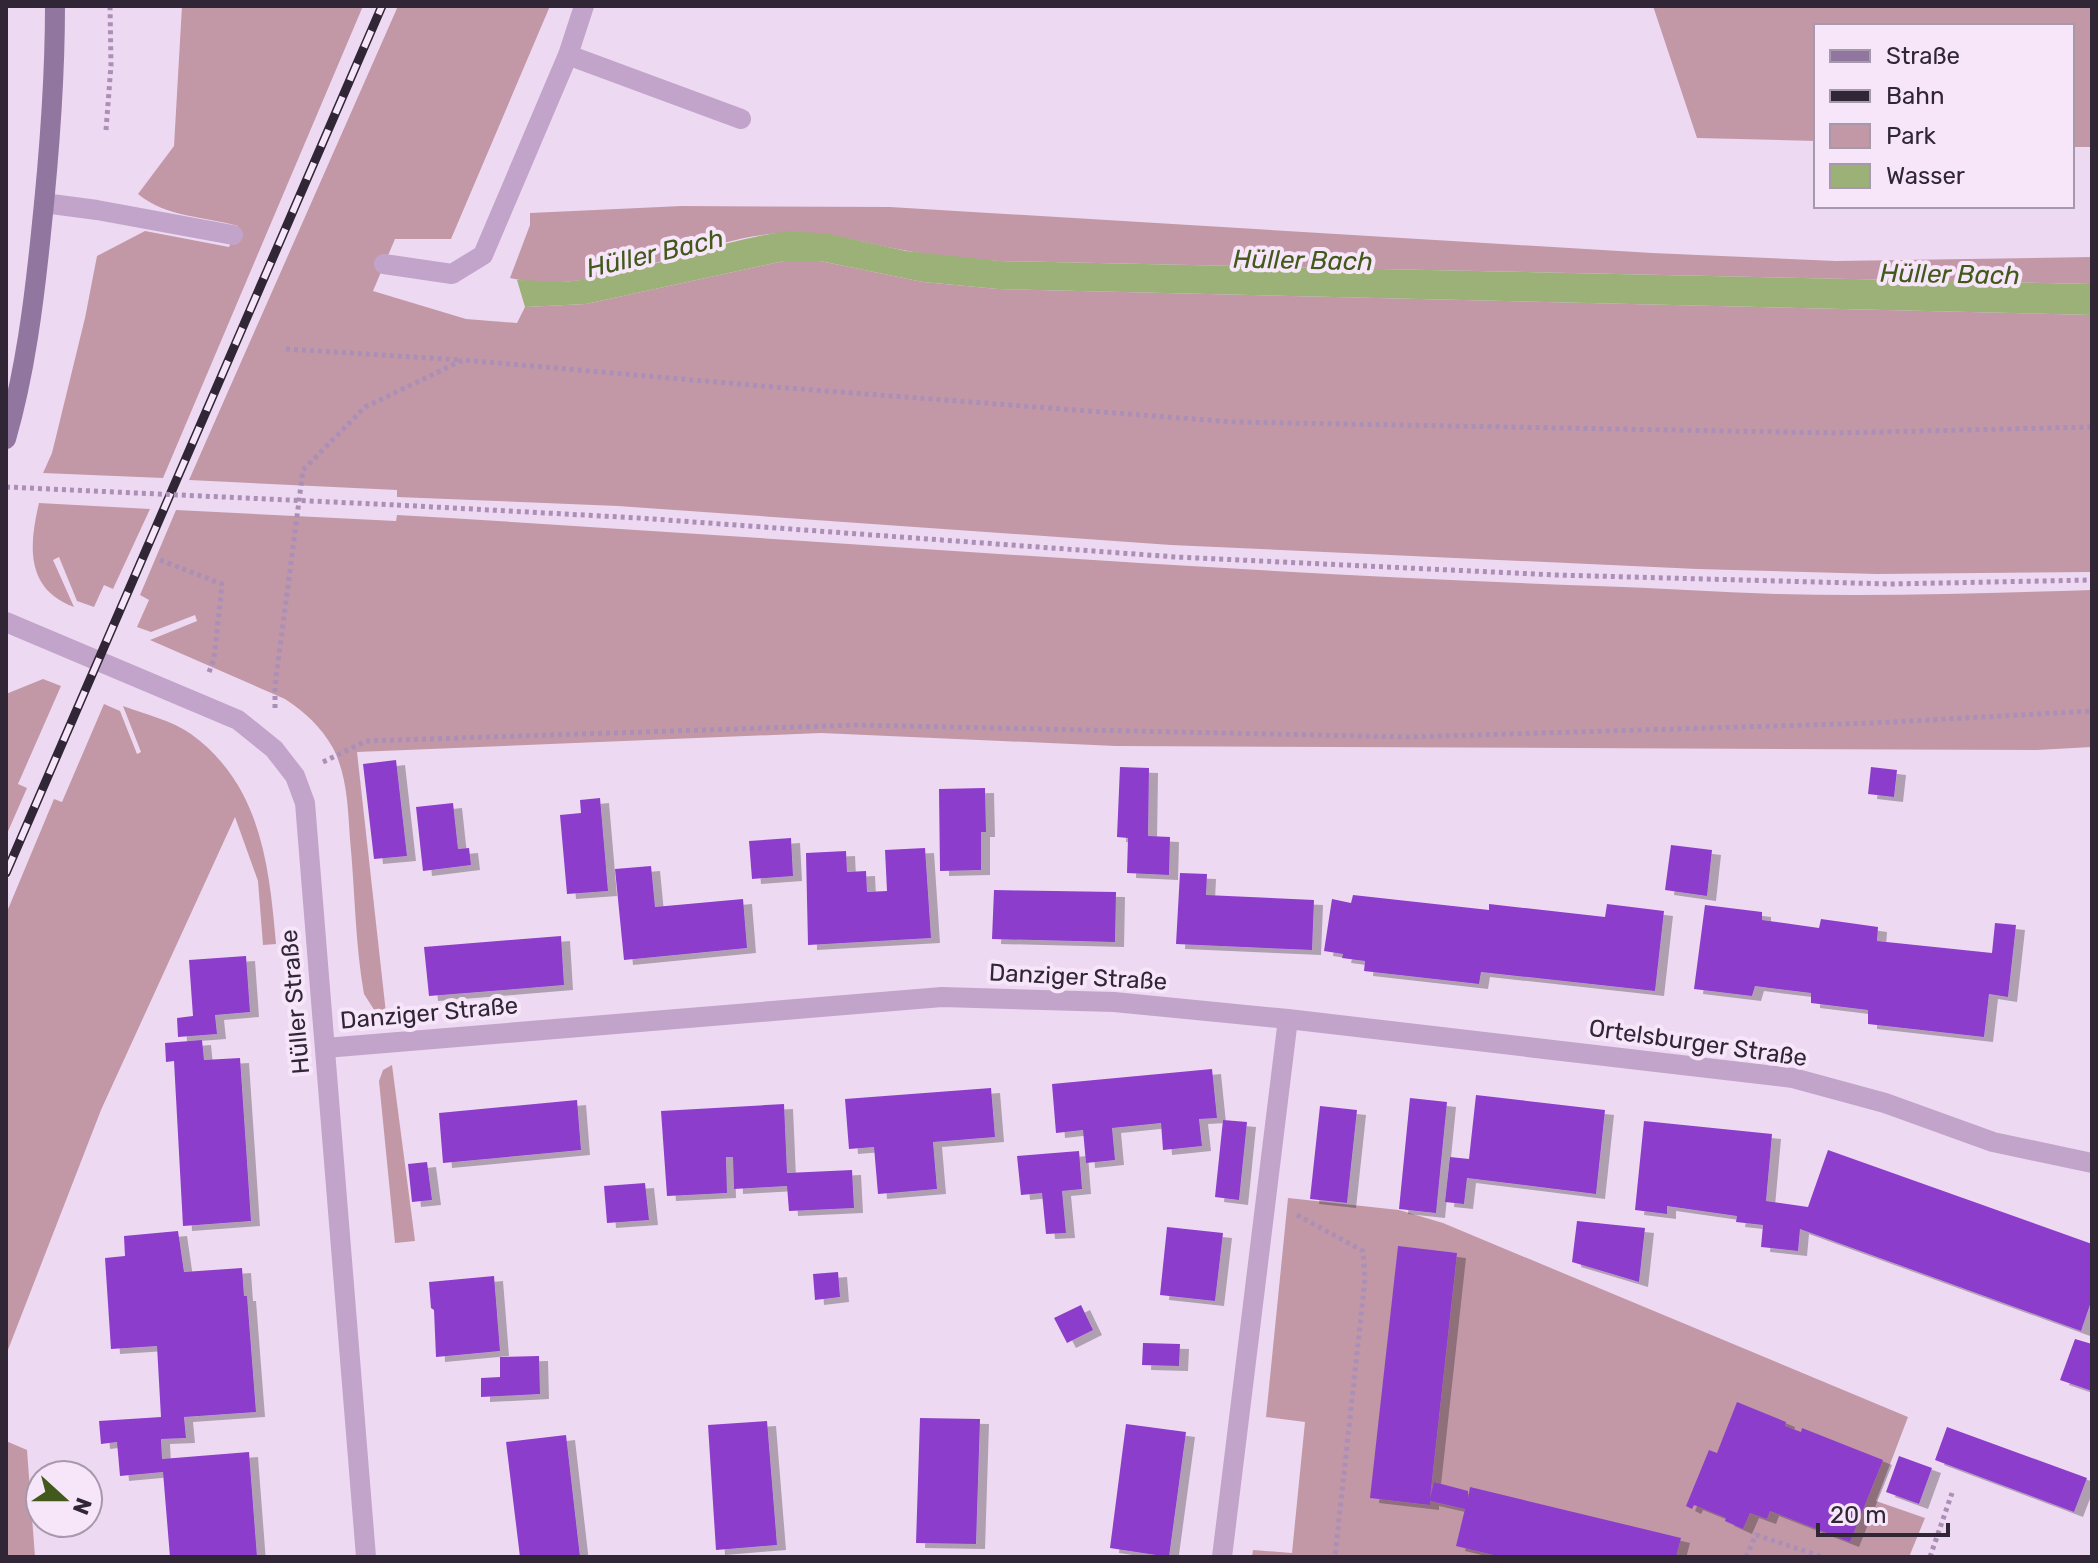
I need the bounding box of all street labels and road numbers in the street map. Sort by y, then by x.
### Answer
street label: Hüller Straße [275,928,315,1076]
street label: Danziger Straße [988,958,1168,996]
street label: Danziger Straße [339,991,519,1035]
street label: Ortelsburger Straße [1587,1014,1809,1072]

